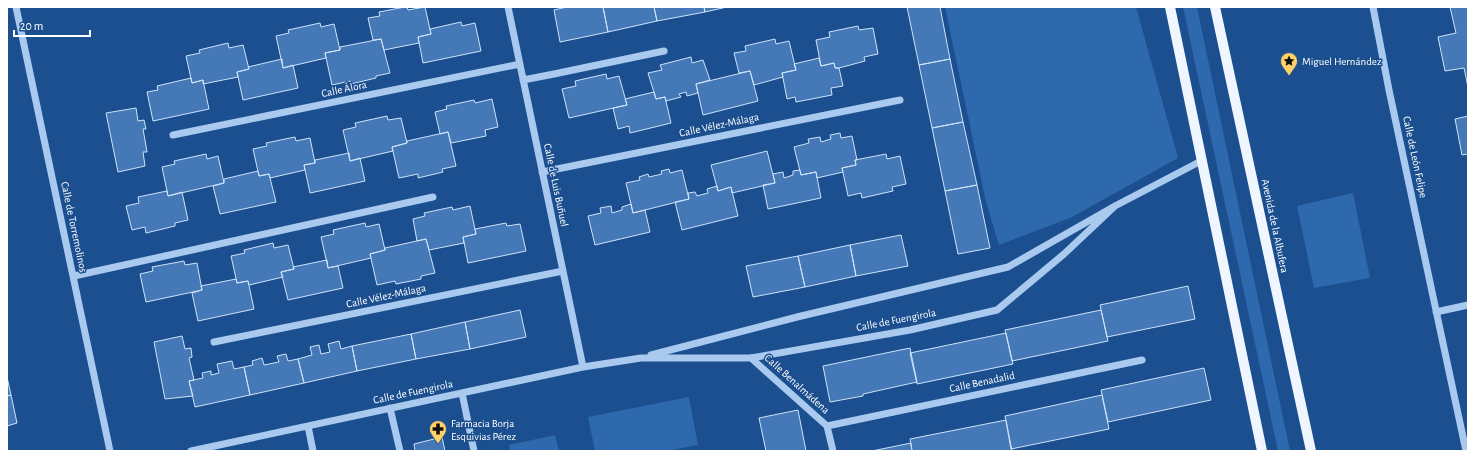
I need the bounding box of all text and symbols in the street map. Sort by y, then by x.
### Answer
scale bar [14,12,90,38]
text: 20 m [20,20,43,32]
place icon: Miguel Hernández [1279,51,1299,76]
place label: Miguel Hernández [1302,56,1382,67]
street label: Calle Álora [320,78,368,99]
street label: Calle Vélez-Málaga [678,111,760,139]
street label: Calle de León Felipe [1401,115,1429,199]
street label: Calle de Luis Buñuel [542,142,570,228]
street label: Avenida de la Albufera [1260,178,1290,274]
street label: Calle de Torremolinos [59,181,89,273]
street label: Calle Vélez-Málaga [345,282,427,310]
street label: Calle de Fuengirola [855,307,937,333]
street label: Calle Benalmádena [763,352,831,416]
street label: Calle Benadalid [948,370,1016,394]
street label: Calle de Fuengirola [372,378,454,406]
place label: Farmacia Borja Esquivias Pérez [451,418,516,442]
pharmacy icon: Farmacia Borja Esquivias Pérez [428,419,448,444]

